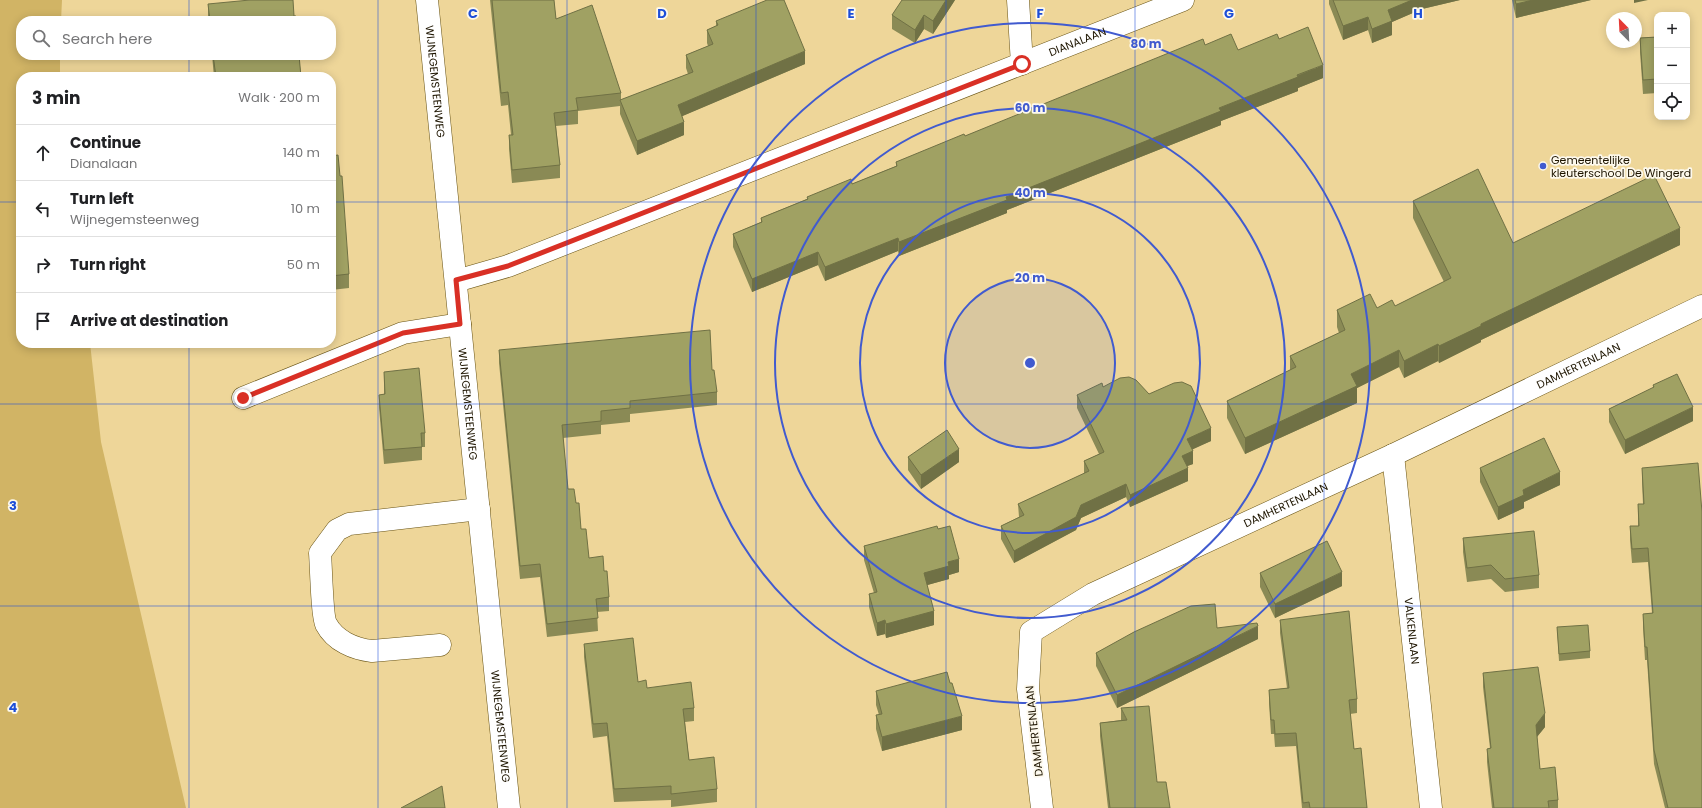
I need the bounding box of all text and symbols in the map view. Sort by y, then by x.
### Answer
text: C [468,4,478,23]
text: D [657,4,667,23]
text: E [847,4,855,23]
text: F [1036,4,1044,23]
text: G [1224,4,1234,23]
text: H [1413,4,1423,23]
north arrow [1606,12,1642,48]
map controls [1654,12,1690,120]
button: + [1654,12,1690,48]
search box [16,16,336,60]
street label: DIANALAAN [1046,23,1108,60]
street label: WIJNEGEMSTEENWEG [422,25,449,139]
icon: search [30,27,52,49]
text: Search here [62,28,152,49]
text: 80 m [1131,35,1162,52]
button: − [1654,48,1690,84]
route start [1013,55,1031,73]
button: locate [1654,84,1690,120]
text: 3 min [32,86,80,110]
text: Walk · 200 m [238,88,320,107]
text: 60 m [1015,99,1046,116]
text: Continue [70,132,141,153]
icon: ahead [32,142,54,164]
text: 140 m [283,143,320,162]
place label: Gemeentelijke kleuterschool De Wingerd [1551,152,1691,181]
text: Dianalaan [70,154,137,173]
marker: Gemeentelijke kleuterschool De Wingerd [1538,161,1548,171]
text: 40 m [1014,184,1046,201]
text: Turn left [70,188,134,209]
icon: left [32,198,54,220]
text: 10 m [291,199,320,218]
text: Wijnegemsteenweg [70,210,199,229]
icon: right [32,254,54,276]
text: Turn right [70,254,146,275]
text: 50 m [287,255,320,274]
text: 20 m [1015,269,1045,286]
icon: arrive [32,310,54,332]
text: Arrive at destination [70,310,228,331]
street label: DAMHERTENLAAN [1534,339,1623,393]
street label: WIJNEGEMSTEENWEG [454,347,482,461]
centre of rings [1023,356,1037,370]
route end [234,389,252,407]
street label: DAMHERTENLAAN [1241,478,1331,531]
text: 3 [9,496,17,515]
street label: VALKENLAAN [1400,597,1423,665]
street label: WIJNEGEMSTEENWEG [487,669,514,784]
street label: DAMHERTENLAAN [1021,685,1047,777]
text: 4 [9,698,18,717]

